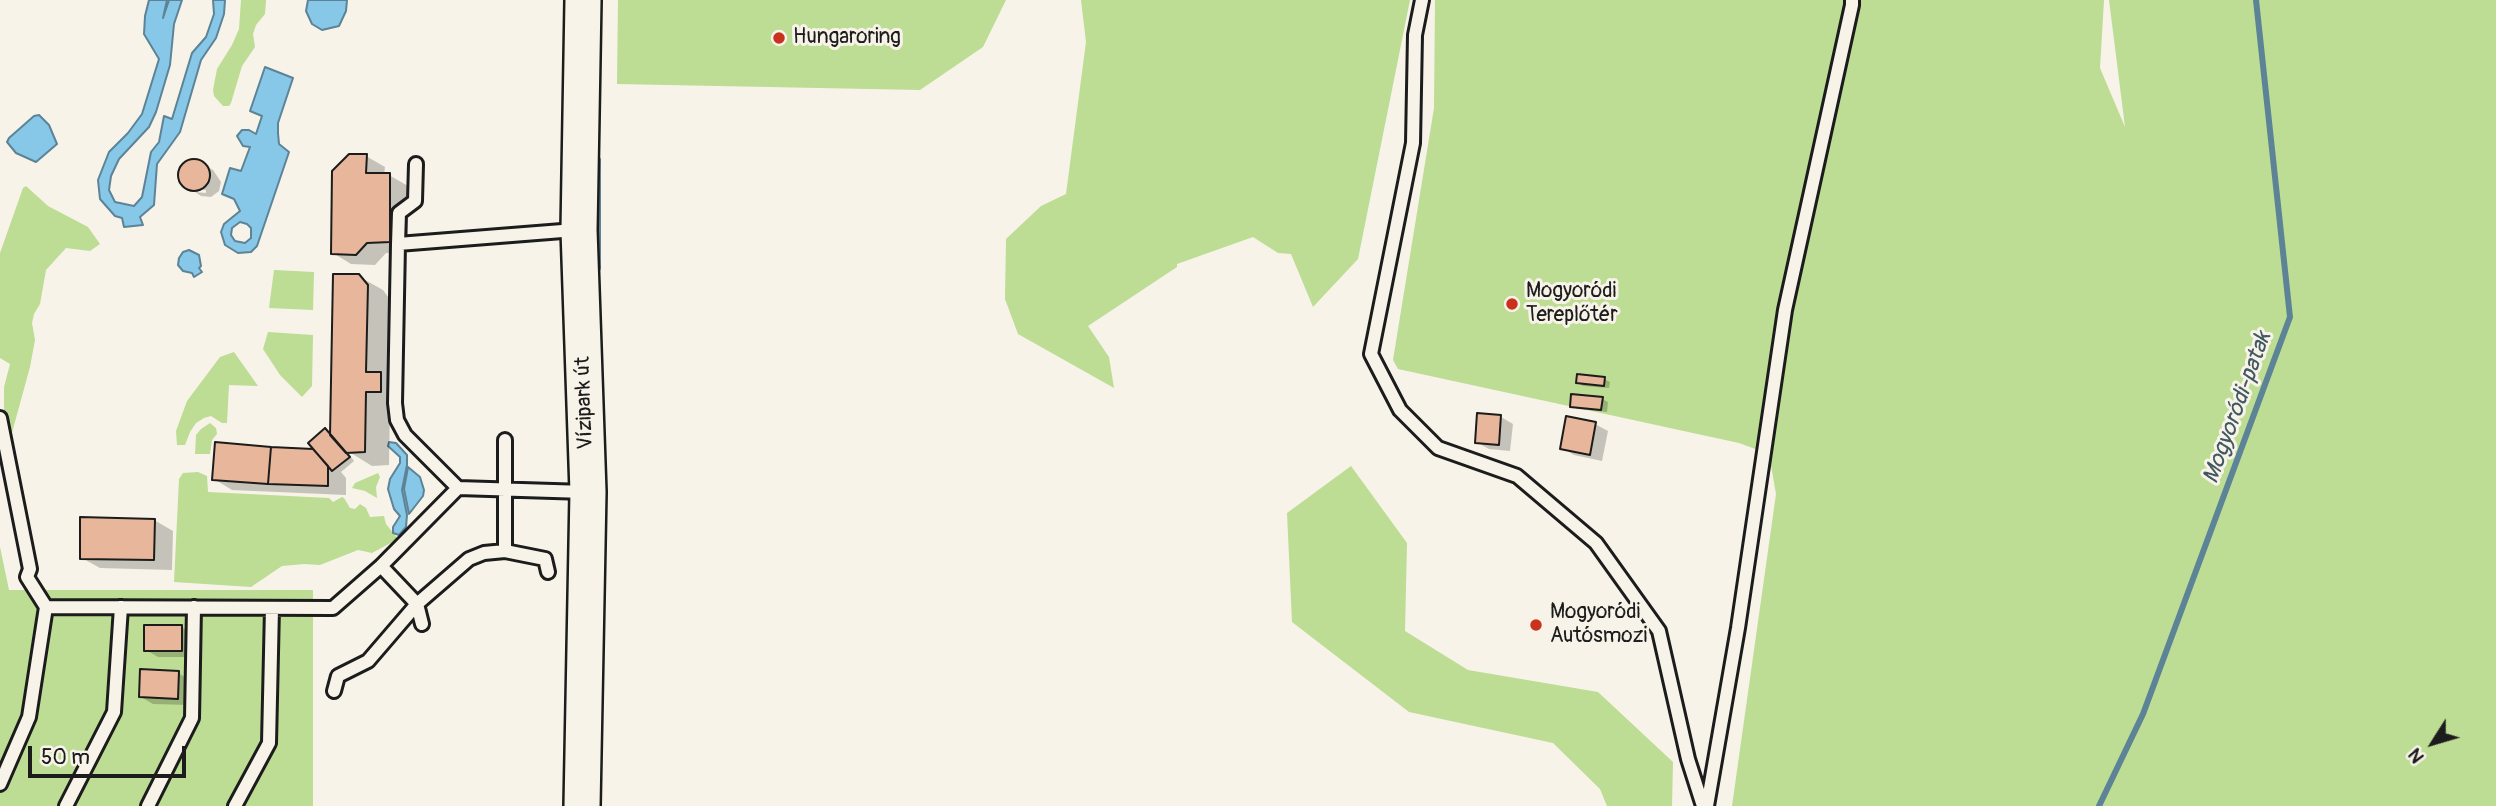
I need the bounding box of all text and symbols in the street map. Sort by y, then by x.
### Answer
place label: Hungaroring [793,25,901,51]
marker: Hungaroring [771,30,787,46]
place label: Mogyoródi Tereplőtér [1526,279,1618,329]
marker: Mogyoródi Tereplőtér [1504,296,1520,312]
water label: Mogyoródi-patak [2198,329,2278,487]
street label: Vízipark út [571,356,599,450]
place label: Mogyoródi Autósmozi [1550,600,1647,650]
marker: Mogyoródi Autósmozi [1528,617,1544,633]
north arrow [2398,708,2468,778]
scale bar [32,732,189,776]
text: N [2403,743,2430,768]
text: 50 m [41,744,90,771]

